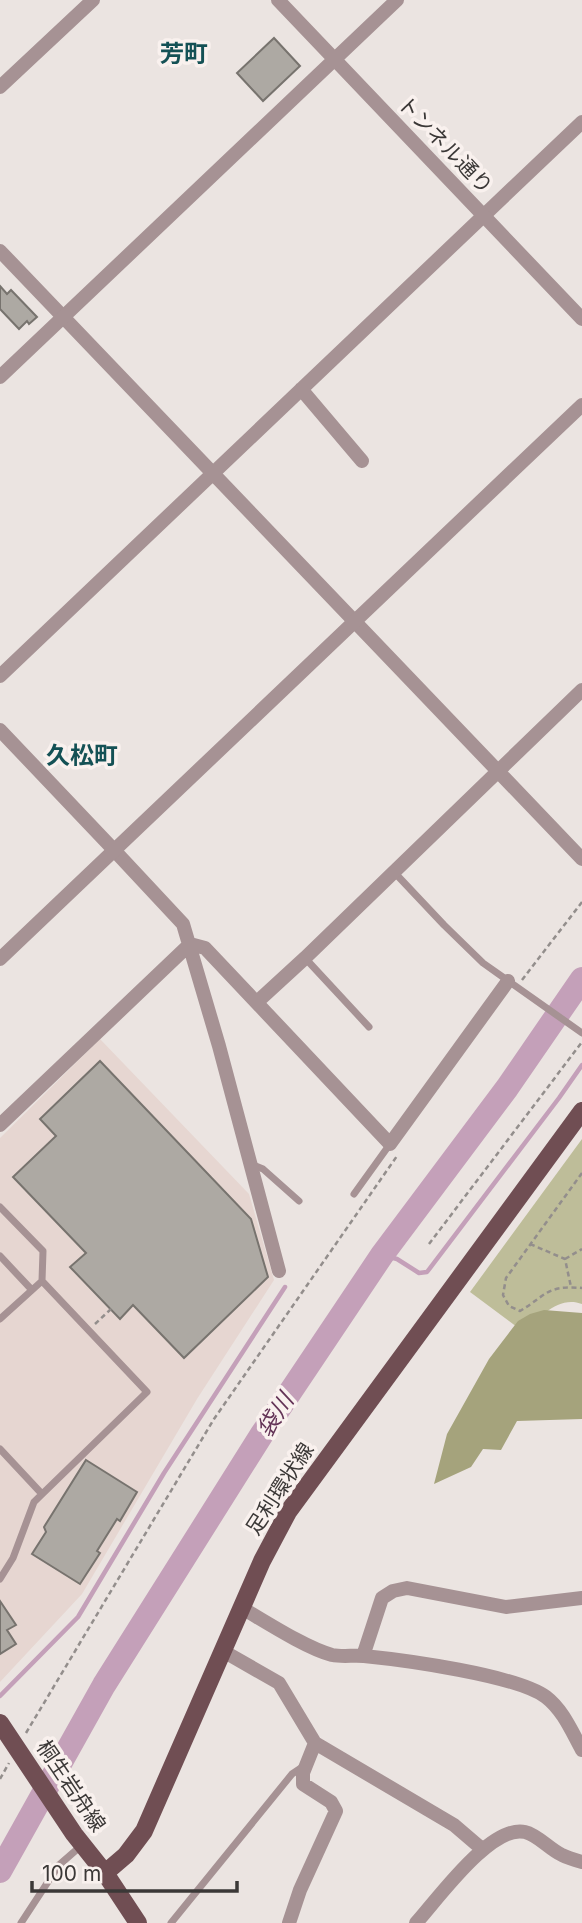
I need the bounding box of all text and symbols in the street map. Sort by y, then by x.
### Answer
district label: 芳町 [160,39,208,68]
street label: トンネル通り [393,91,498,199]
district label: 久松町 [46,741,118,770]
water label: 袋川 [251,1386,301,1442]
street label: 足利環状線 [241,1438,319,1540]
street label: 桐生岩舟線 [32,1735,111,1836]
scale bar [32,1850,236,1894]
text: 100 m [42,1861,101,1886]

